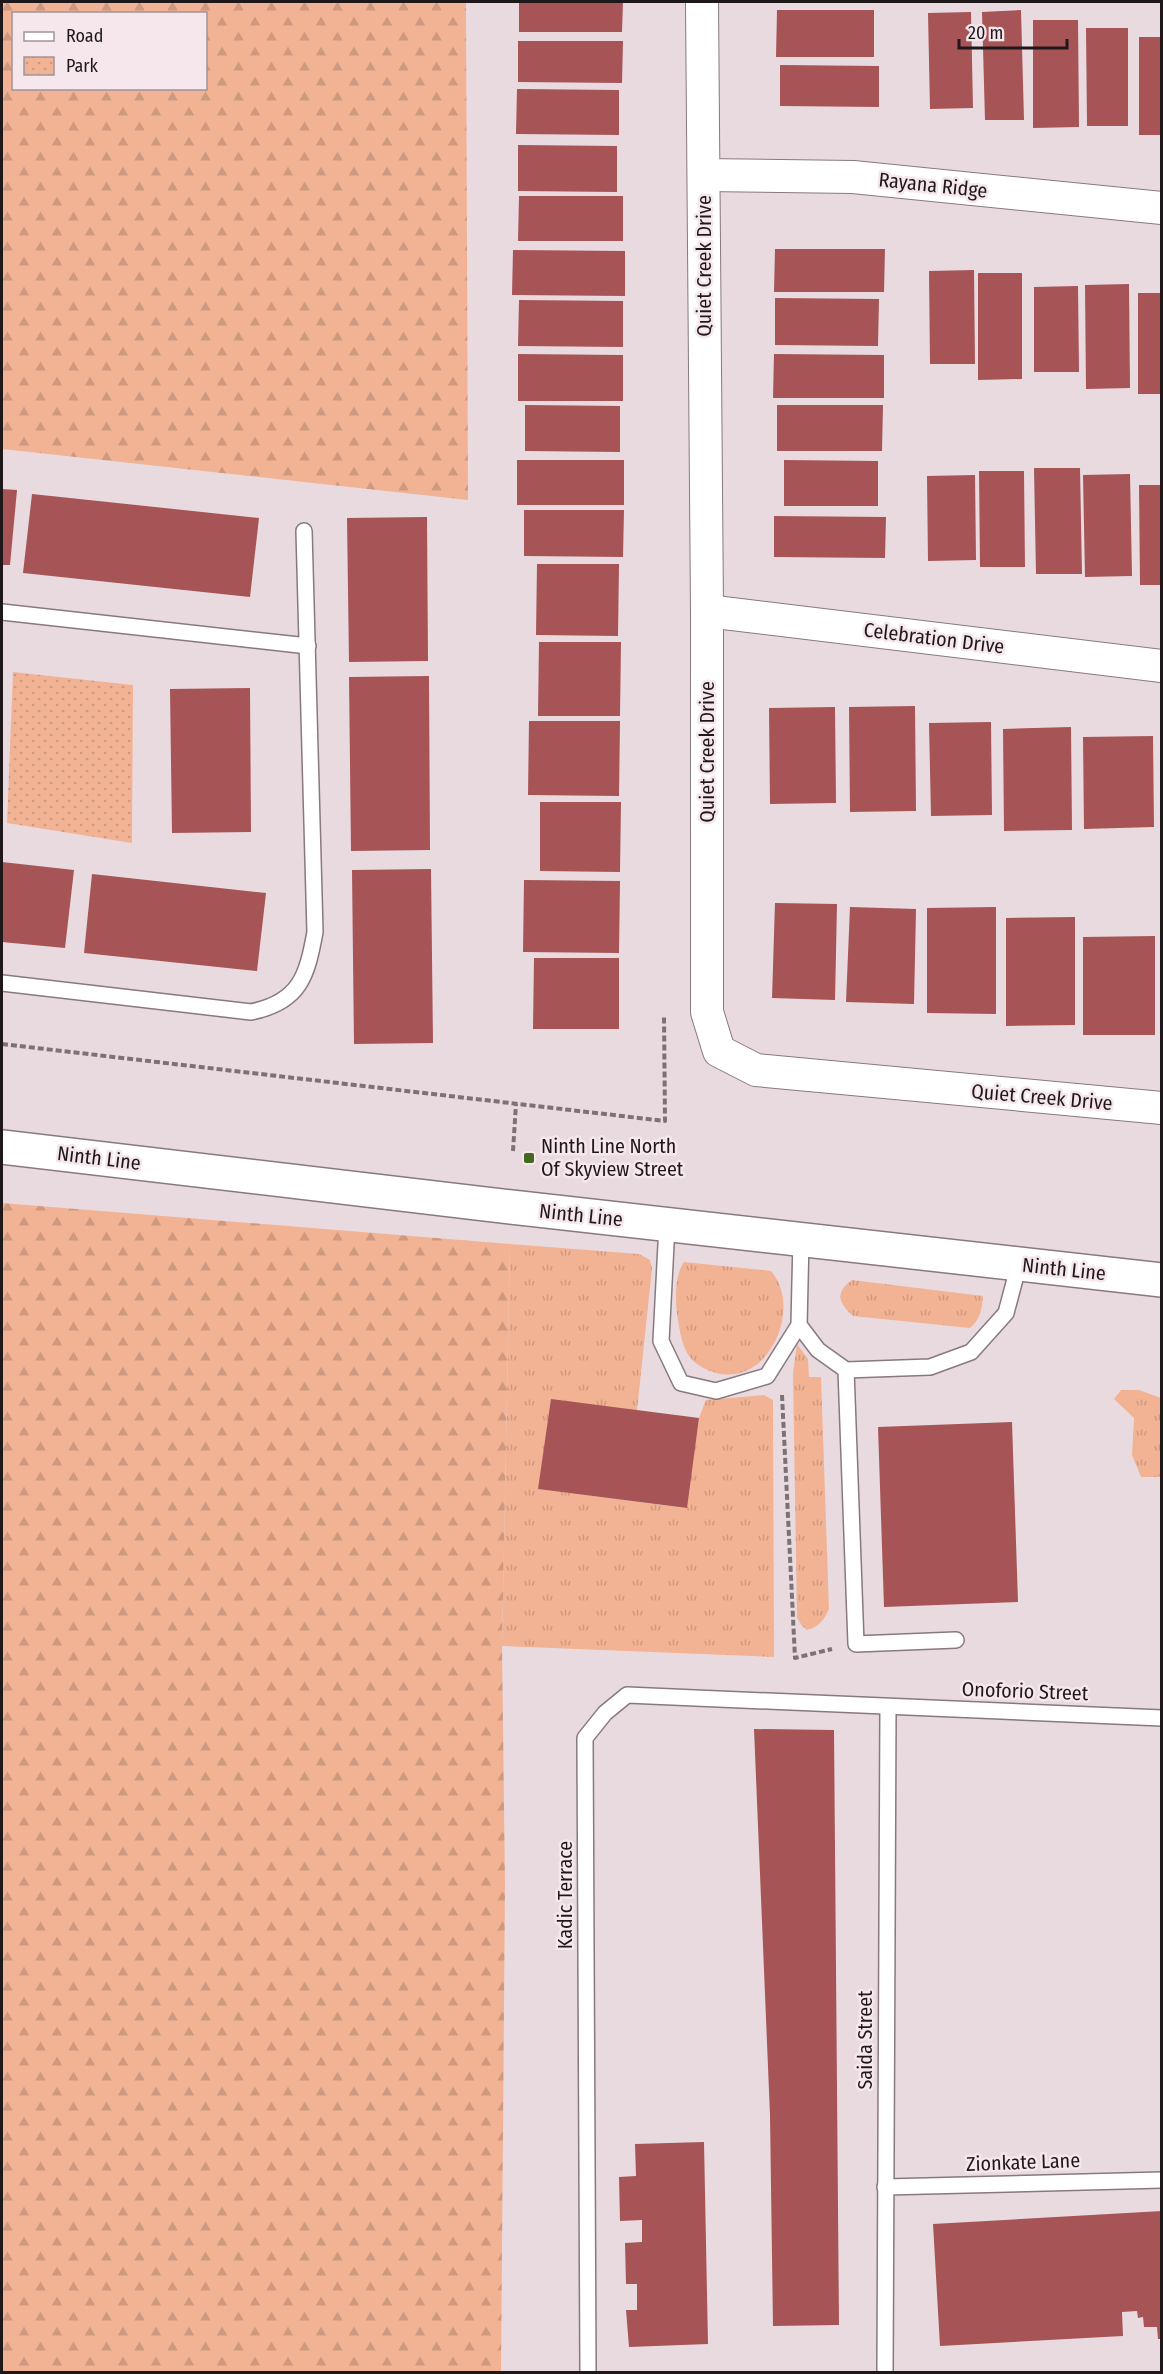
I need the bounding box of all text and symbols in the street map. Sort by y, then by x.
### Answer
legend [12,12,207,90]
scale bar [959,12,1067,50]
text: 20 m [968,22,1003,44]
text: Road [66,25,103,47]
text: Park [66,55,99,77]
street label: Rayana Ridge [877,167,989,203]
street label: Quiet Creek Drive [692,195,716,337]
street label: Celebration Drive [862,617,1006,659]
street label: Quiet Creek Drive [695,681,719,823]
street label: Quiet Creek Drive [970,1079,1114,1115]
place label: Ninth Line North Of Skyview Street [541,1134,684,1181]
street label: Ninth Line [56,1141,142,1175]
marker: Ninth Line North Of Skyview Street [522,1151,536,1165]
street label: Ninth Line [538,1199,624,1231]
street label: Ninth Line [1021,1253,1107,1285]
street label: Onoforio Street [961,1677,1089,1705]
street label: Kadic Terrace [553,1841,577,1949]
street label: Saida Street [853,1990,877,2090]
street label: Zionkate Lane [966,2148,1080,2176]

